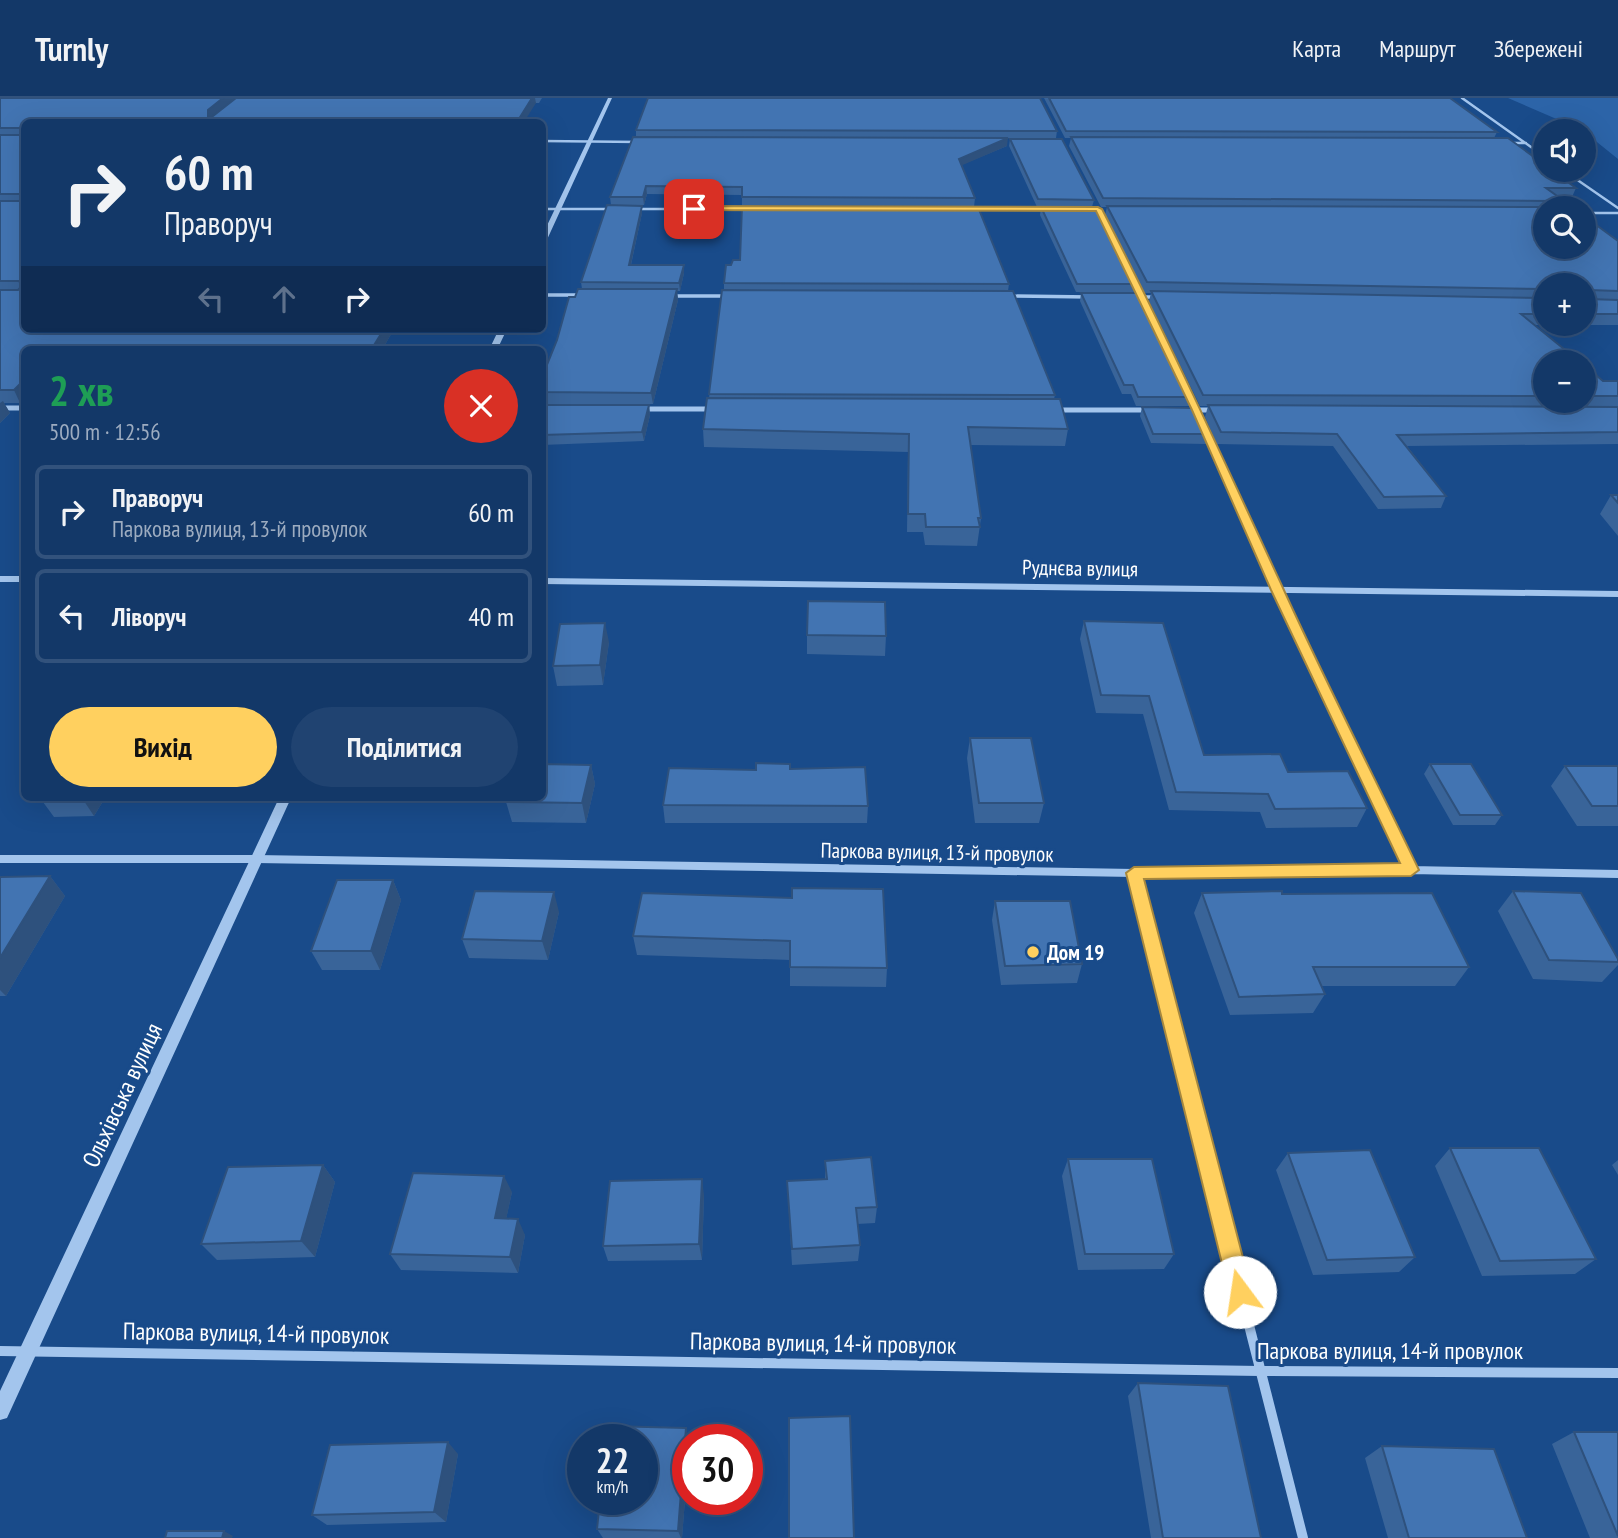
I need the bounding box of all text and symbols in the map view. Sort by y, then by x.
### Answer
text: Turnly [35,27,108,70]
text: Карта [1292,33,1341,64]
text: Маршрут [1379,33,1456,64]
text: Збережені [1494,33,1583,64]
map controls [1533,119,1596,413]
button: sound [1533,119,1596,182]
text: 60 m [164,140,253,204]
icon: right [49,147,140,238]
pin [664,179,724,239]
icon: arrive [675,190,713,228]
button: search [1533,196,1596,259]
text: Праворуч [164,202,273,244]
button: + [1533,273,1596,336]
icon: left [192,280,230,318]
icon: ahead [265,280,303,318]
icon: right [338,280,376,318]
button: − [1533,350,1596,413]
text: 2 хв [49,363,114,418]
button: close [444,369,518,443]
text: 500 m · 12:56 [49,417,161,446]
text: Праворуч [112,481,203,514]
icon: right [53,493,91,531]
text: 60 m [468,496,514,529]
text: Паркова вулиця, 13-й провулок [112,514,367,543]
street label: Руднєва вулиця [1022,553,1138,583]
icon: left [53,597,91,635]
text: Ліворуч [112,600,186,633]
text: 40 m [468,600,514,633]
button: Вихід [49,707,277,787]
button: Поділитися [291,707,518,787]
street label: Паркова вулиця, 13-й провулок [820,836,1054,868]
place label: Дом 19 [1047,939,1104,966]
marker: Дом 19 [1025,944,1041,960]
street label: Ольхівська вулиця [75,1018,169,1172]
position arrow [1203,1255,1277,1329]
street label: Паркова вулиця, 14-й провулок [123,1315,390,1351]
street label: Паркова вулиця, 14-й провулок [690,1325,957,1361]
street label: Паркова вулиця, 14-й провулок [1257,1335,1524,1366]
speed limit sign: 30 [672,1424,763,1515]
text: 22 [596,1437,629,1483]
text: km/h [597,1475,628,1498]

